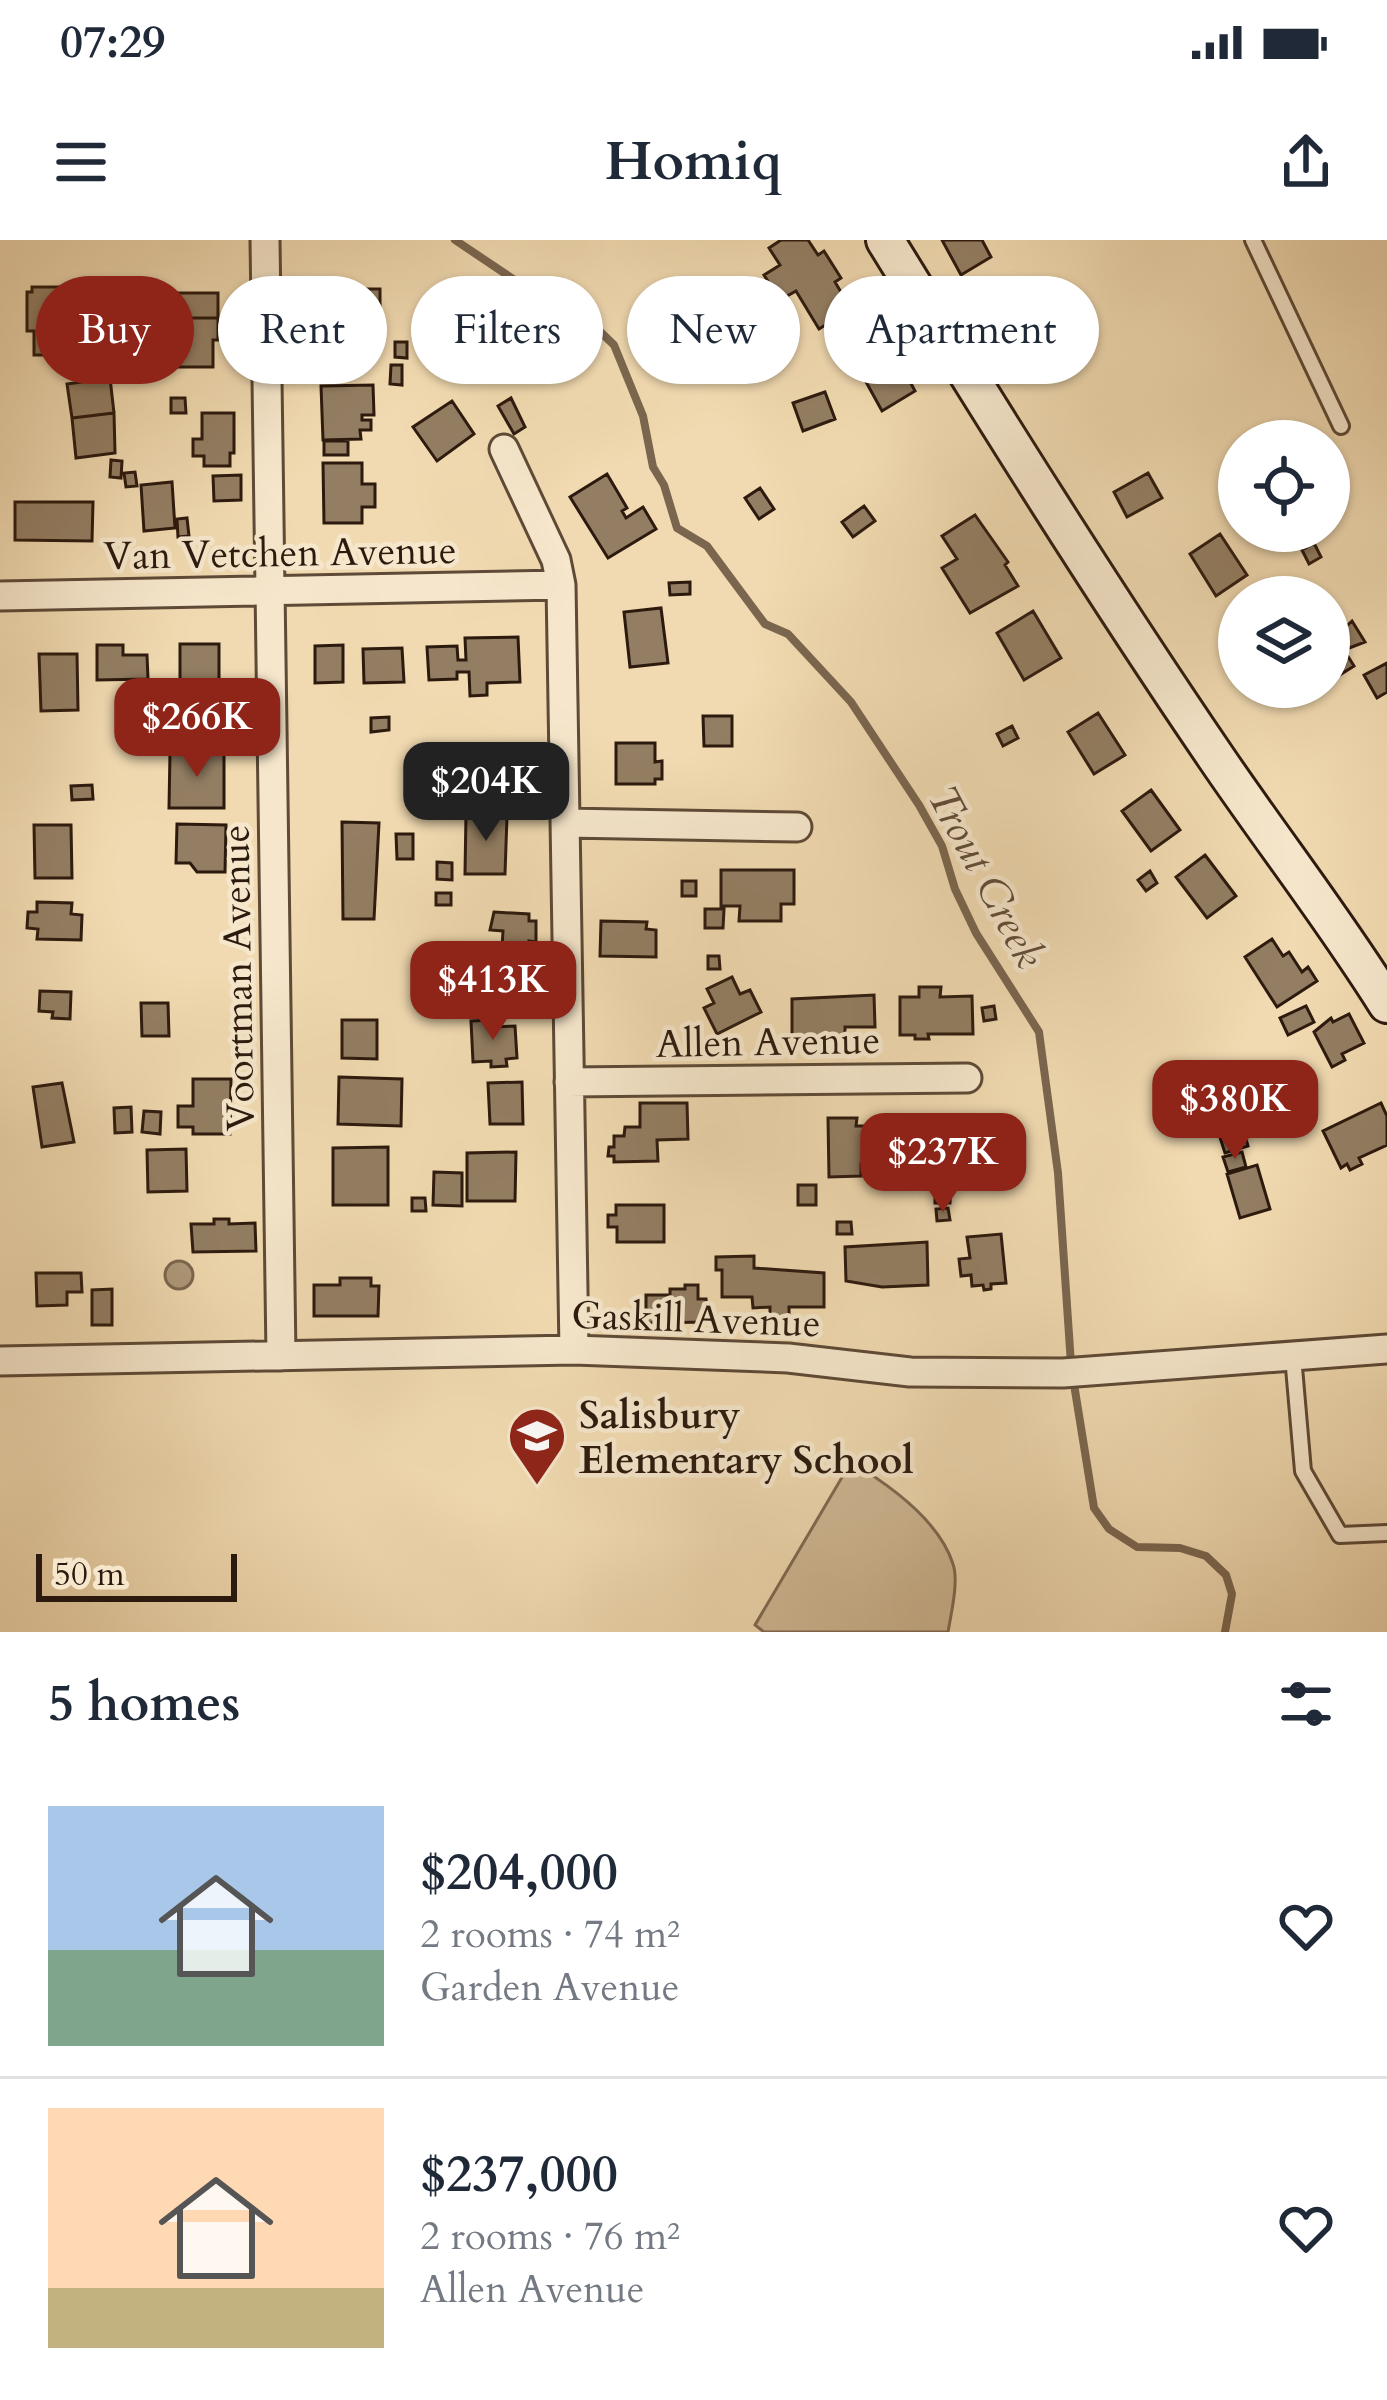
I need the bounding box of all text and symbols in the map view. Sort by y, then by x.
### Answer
text: 07:29 [60,12,165,73]
text: Homiq [605,126,782,199]
icon: menu [48,129,114,195]
icon: share [1273,129,1339,195]
chip: Buy [36,276,194,384]
chip: Rent [218,276,387,384]
chip: Filters [411,276,603,384]
chip: New [627,276,800,384]
chip: Apartment [824,276,1099,384]
map controls [1218,420,1350,708]
button: locate [1218,420,1350,552]
street label: Van Vetchen Avenue [103,524,457,583]
button: layers [1218,576,1350,708]
pin: $266K [113,678,281,780]
text: $266K [141,690,253,743]
pin: $204K [402,742,570,844]
text: $204K [430,754,542,807]
water label: Trout Creek [914,776,1058,978]
street label: Voortman Avenue [209,824,268,1132]
pin: $413K [409,941,577,1043]
text: $413K [437,953,549,1006]
street label: Allen Avenue [655,1014,881,1071]
pin: $380K [1151,1060,1319,1162]
text: $380K [1179,1072,1291,1125]
pin: $237K [859,1113,1027,1215]
text: $237K [887,1125,999,1178]
street label: Gaskill Avenue [570,1289,821,1350]
place label: Salisbury Elementary School [579,1389,914,1487]
school or university icon: Salisbury Elementary School [506,1405,568,1487]
scale bar [36,1548,237,1601]
text: 50 m [54,1552,125,1597]
text: 5 homes [48,1669,240,1739]
icon: filters [1273,1671,1339,1737]
text: $204,000 [420,1838,618,1908]
icon: home [144,1854,288,1998]
icon: heart [1273,1893,1339,1959]
text: 2 rooms · 74 m² [420,1908,680,1961]
text: Garden Avenue [420,1961,680,2014]
text: $237,000 [420,2140,618,2210]
icon: home [144,2156,288,2300]
icon: heart [1273,2195,1339,2261]
text: 2 rooms · 76 m² [420,2210,680,2263]
text: Allen Avenue [420,2263,644,2316]

